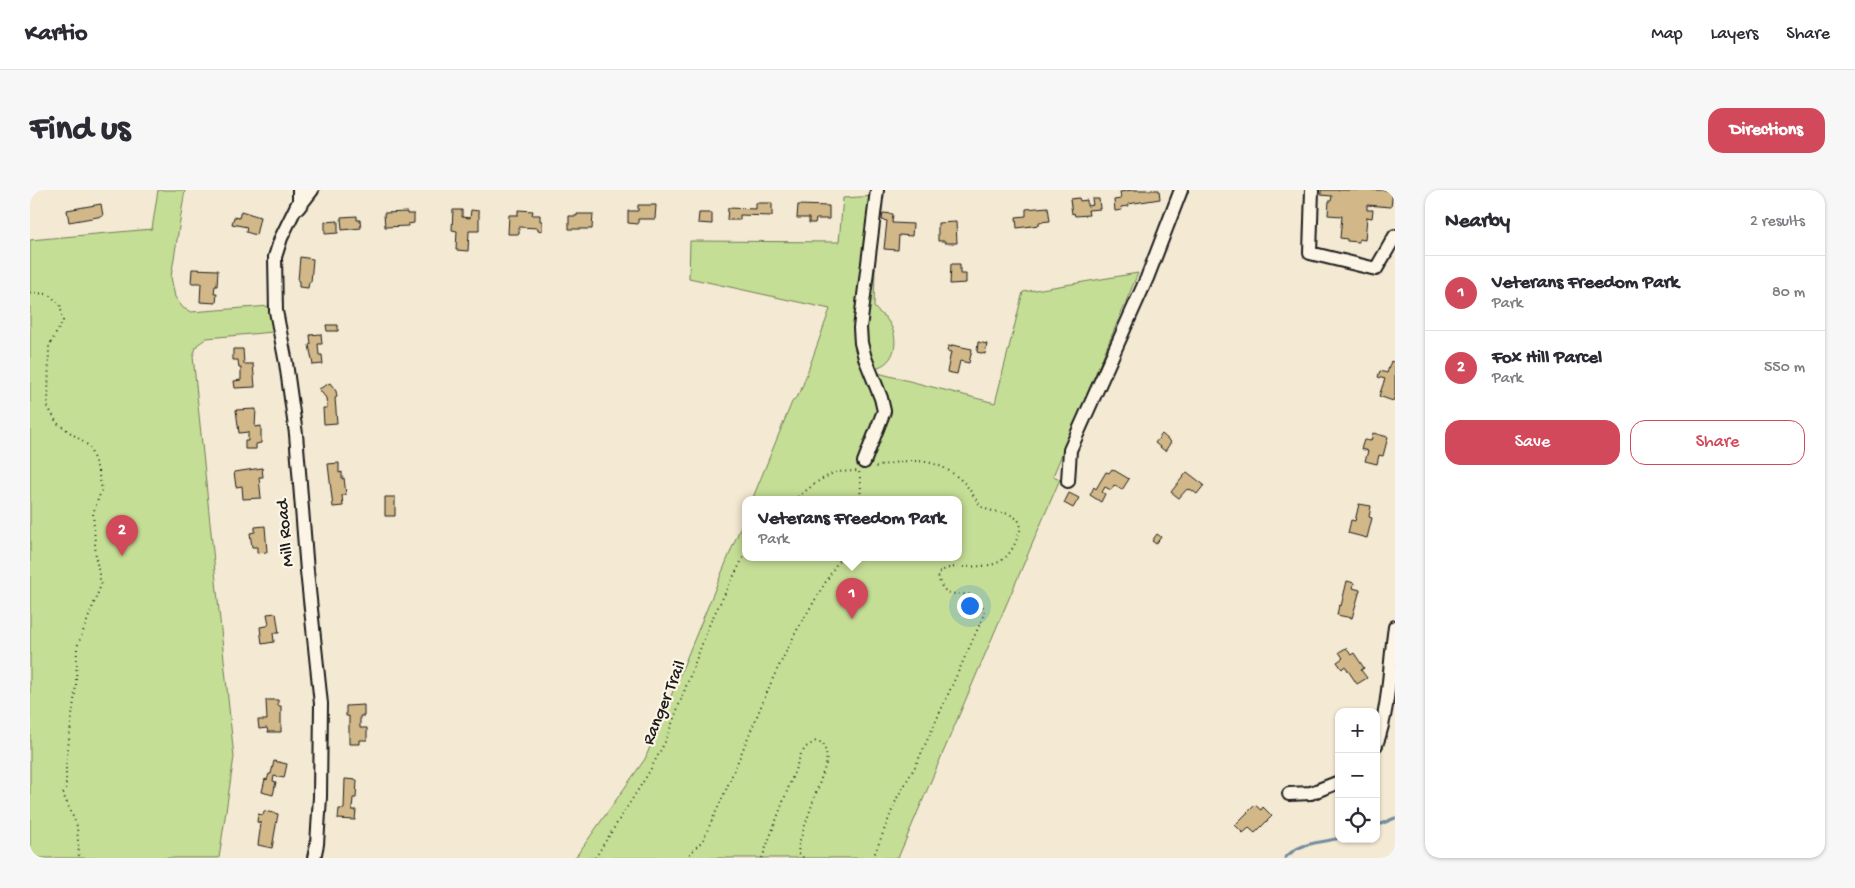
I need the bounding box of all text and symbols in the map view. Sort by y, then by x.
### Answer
text: Kartio [25,20,88,49]
text: Map [1651,24,1683,45]
text: Layers [1711,24,1758,45]
text: Share [1786,24,1830,45]
button: Directions [1708,108,1825,153]
text: Find us [30,110,130,151]
text: Nearby [1445,210,1510,235]
text: 2 results [1750,213,1805,232]
text: Veterans Freedom Park [1492,272,1679,295]
text: 1 [1458,284,1464,303]
text: 80 m [1772,284,1805,303]
text: Park [1492,295,1523,314]
text: Fox Hill Parcel [1492,347,1602,370]
text: 2 [1457,359,1465,378]
text: 550 m [1764,359,1805,378]
text: Park [1492,370,1523,389]
button: Save [1445,420,1620,465]
button: Share [1630,420,1805,465]
popup [742,496,962,561]
street label: Mill Road [272,497,299,568]
text: Veterans Freedom Park [758,508,946,531]
pin: 2 [106,515,138,556]
text: Park [758,531,789,550]
pin: 1 [836,578,868,619]
your location [957,593,983,619]
street label: Ranger Trail [639,658,691,748]
map controls [1335,708,1380,843]
button: + [1335,708,1380,753]
button: − [1335,753,1380,798]
button: locate [1335,798,1380,843]

